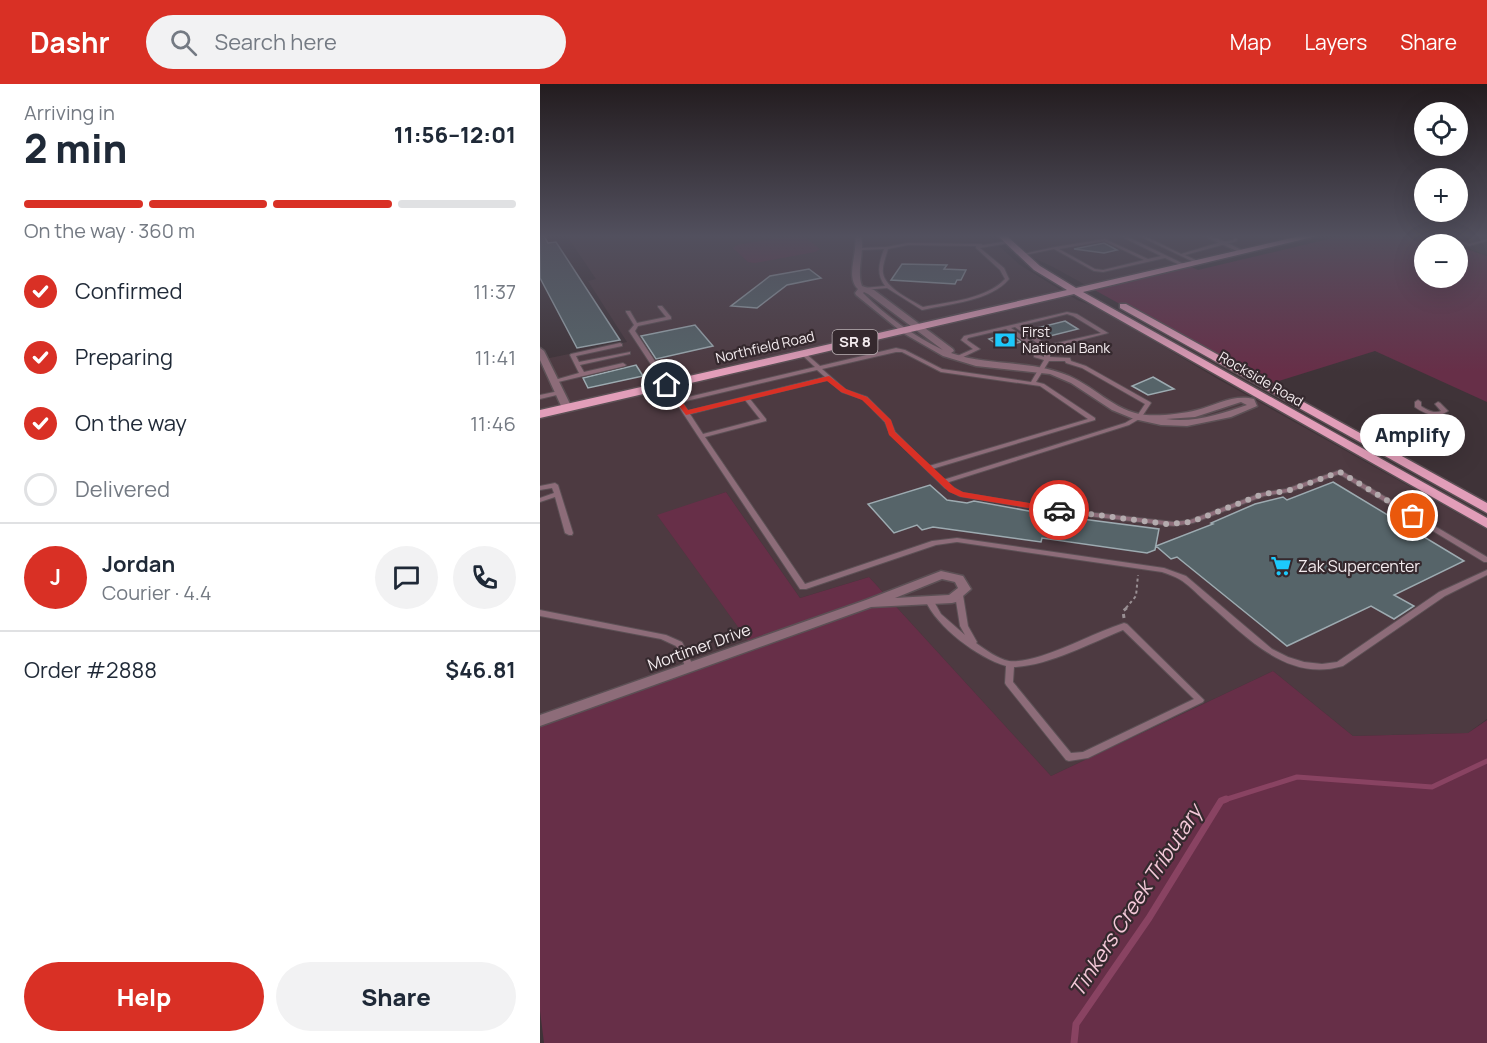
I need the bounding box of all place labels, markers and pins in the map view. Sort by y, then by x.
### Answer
place label: First National Bank [1022,322,1111,357]
bank icon: First National Bank [993,328,1017,352]
pin [641,359,692,410]
callout: Amplify [1360,414,1466,456]
pin [1387,490,1438,541]
supermarket icon: Zak Supercenter [1269,554,1293,578]
place label: Zak Supercenter [1298,555,1420,577]

